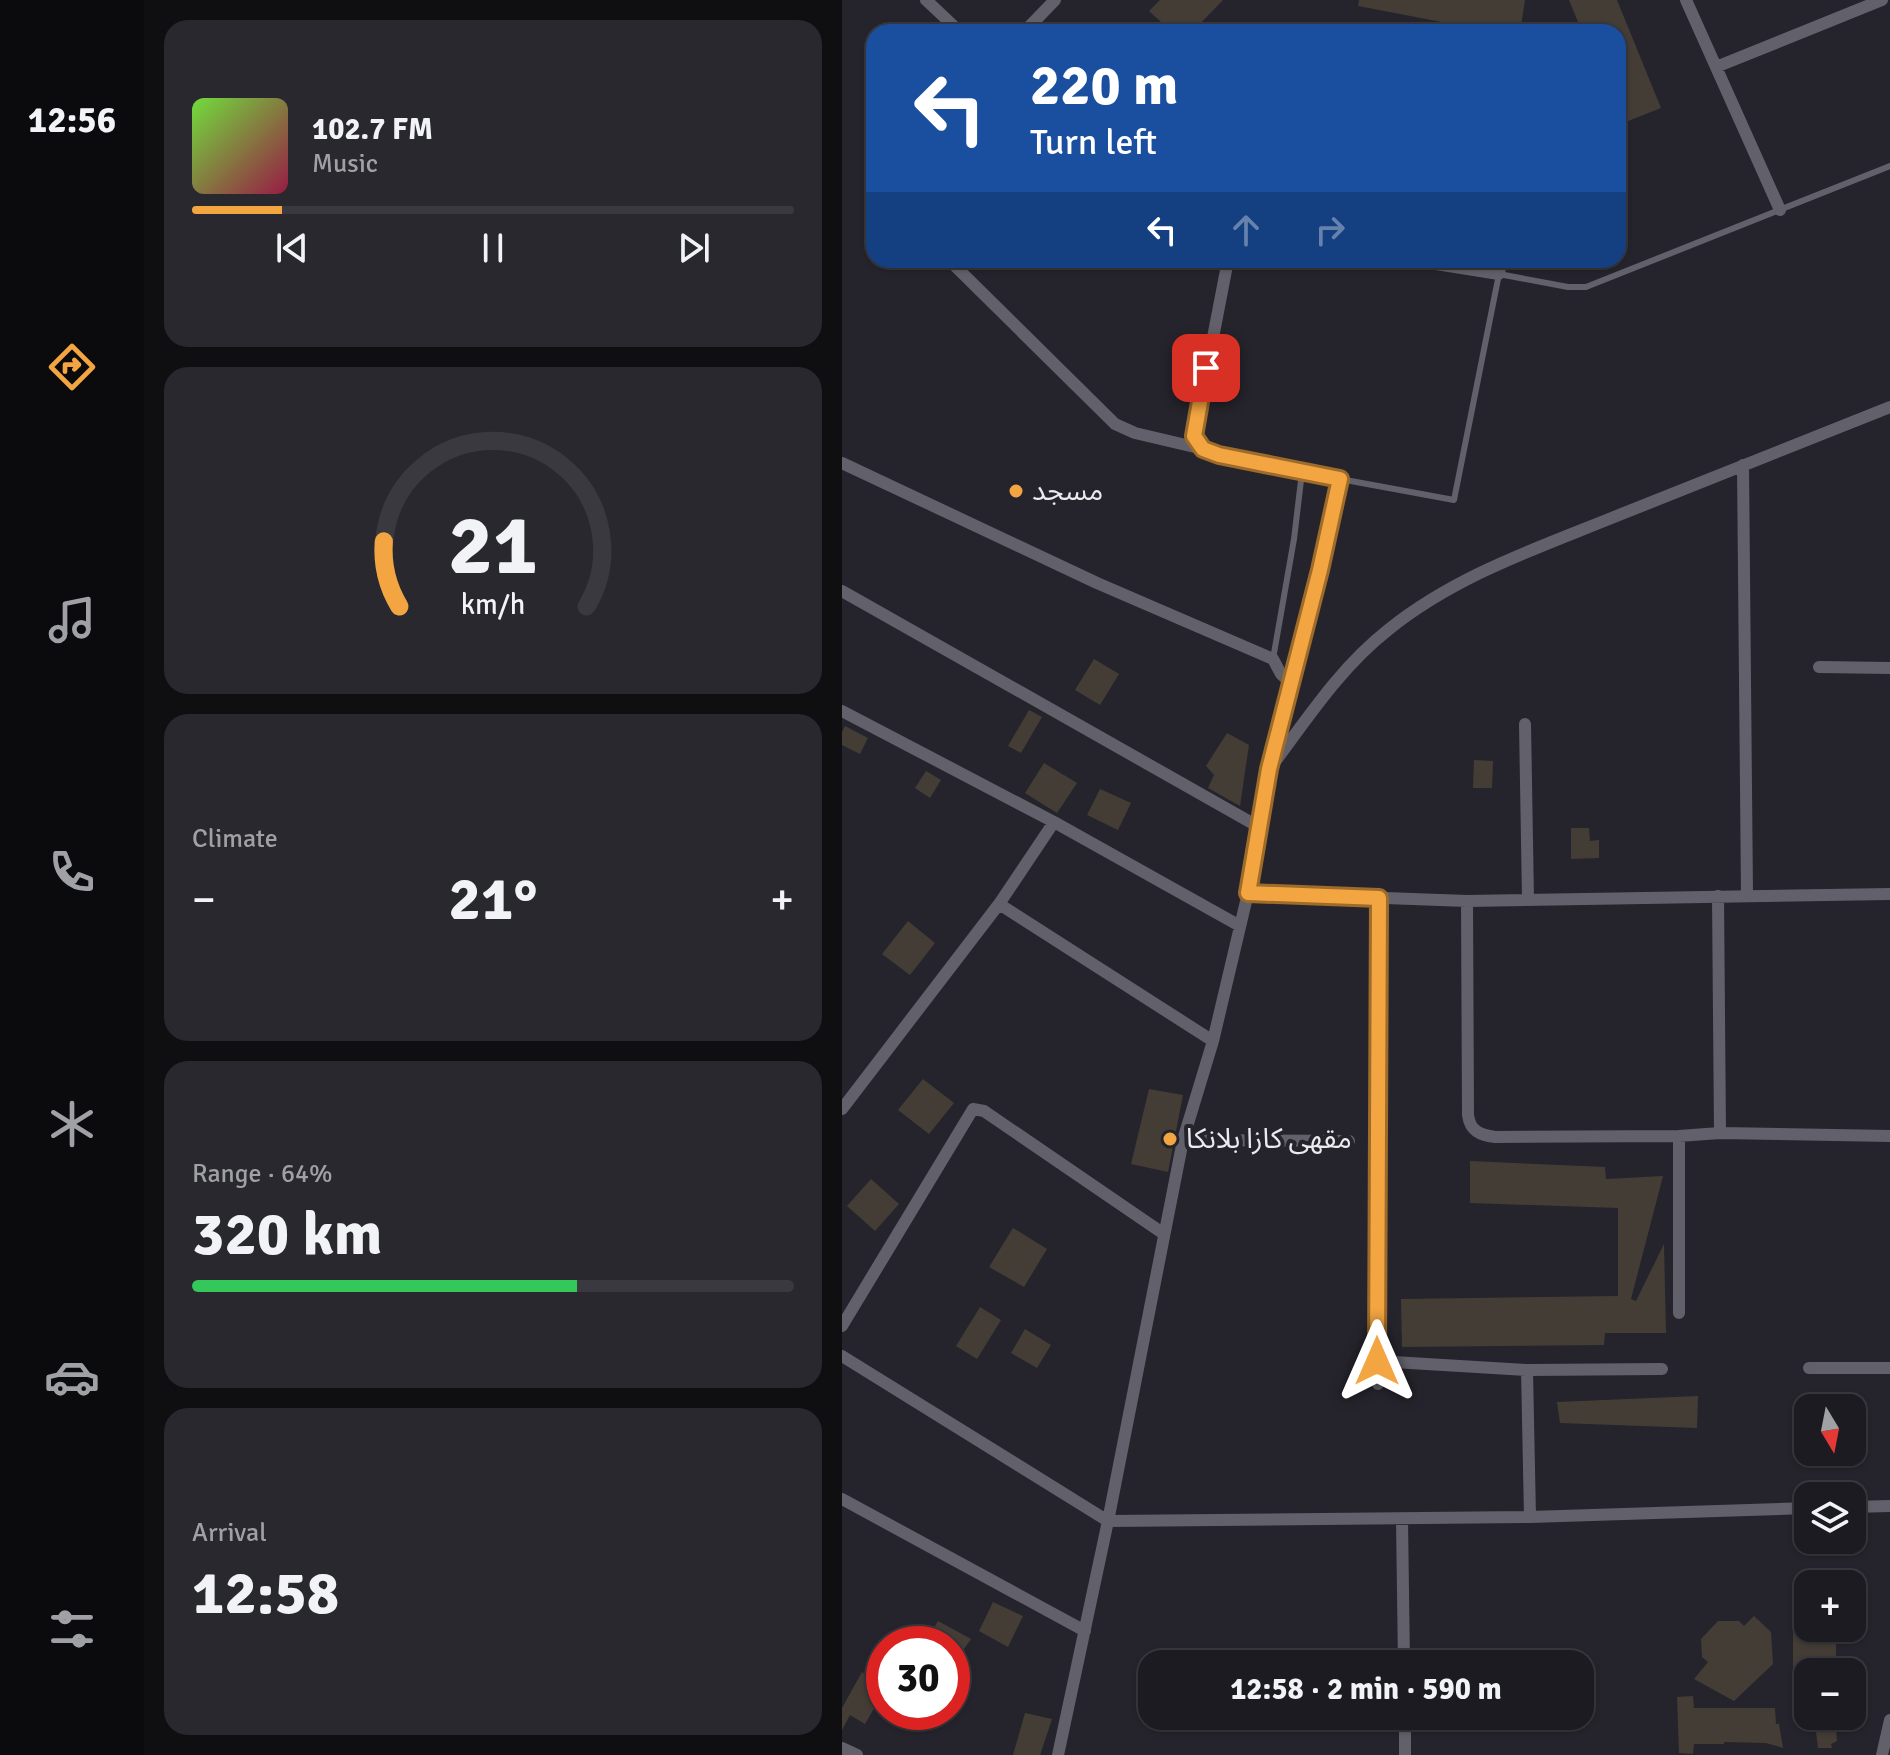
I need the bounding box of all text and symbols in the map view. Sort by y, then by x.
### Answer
text: 220 m [1030,51,1178,120]
icon: left [898,56,1002,160]
text: 12:56 [28,98,116,143]
text: 102.7 FM [312,111,433,148]
text: Turn left [1030,120,1157,165]
text: Music [312,148,378,180]
icon: left [1140,208,1184,252]
icon: ahead [1224,208,1268,252]
icon: right [1308,208,1352,252]
icon: previous [270,226,314,270]
icon: pause [471,226,515,270]
icon: next [672,226,716,270]
pin [1172,334,1240,402]
icon: directions [44,339,100,395]
icon: arrive [1184,346,1228,390]
place label: مسجد [1032,474,1103,508]
marker: مسجد [1007,482,1025,500]
text: 21 [448,494,538,596]
text: km/h [461,587,525,622]
icon: music [44,592,100,648]
text: Climate [192,823,278,855]
icon: phone [44,844,100,900]
text: 21° [449,863,537,937]
text: − [192,873,216,927]
text: + [770,873,794,927]
icon: climate [44,1096,100,1152]
place label: مقهى كازا بلانكا [1186,1122,1352,1156]
marker: مقهى كازا بلانكا [1161,1130,1179,1148]
text: Range · 64% [192,1158,333,1190]
text: 320 km [192,1198,382,1272]
position arrow [1335,1319,1419,1403]
icon: car [44,1349,100,1405]
north arrow [1794,1394,1866,1466]
map controls [1794,1394,1866,1730]
button: layers [1794,1482,1866,1554]
text: Arrival [192,1517,267,1549]
text: 12:58 [192,1557,339,1631]
button: + [1794,1570,1866,1642]
icon: filters [44,1601,100,1657]
speed limit sign: 30 [866,1626,970,1730]
button: − [1794,1658,1866,1730]
text: 12:58 · 2 min · 590 m [1230,1671,1502,1708]

